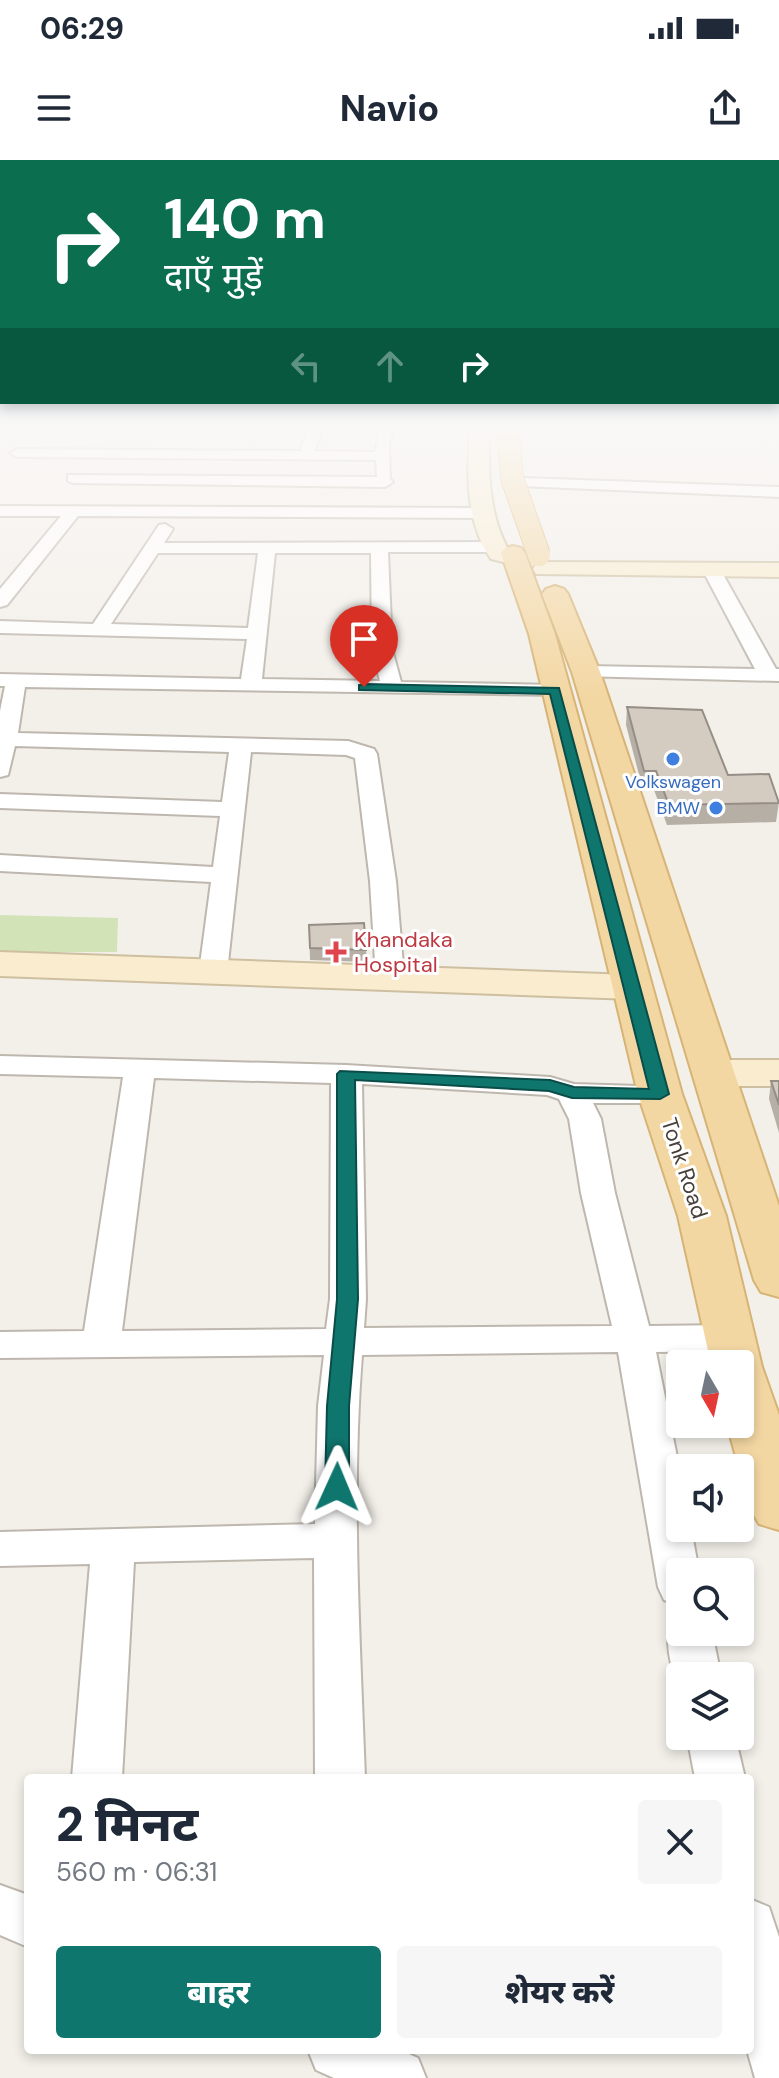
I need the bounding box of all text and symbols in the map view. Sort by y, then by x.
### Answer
text: 06:29 [40,9,124,48]
text: Navio [340,85,439,132]
icon: menu [32,86,76,130]
icon: share [703,86,747,130]
text: 140 m [164,182,326,255]
icon: right [32,192,136,296]
text: दाएँ मुड़ें [164,253,263,300]
icon: left [284,344,328,388]
icon: ahead [368,344,412,388]
icon: right [452,344,496,388]
pin [330,605,398,687]
icon: arrive [342,617,386,661]
marker: Volkswagen [664,750,682,768]
place label: Volkswagen [625,770,721,794]
place label: BMW [657,796,700,820]
marker: BMW [707,799,725,817]
place label: Khandaka Hospital [354,925,453,979]
marker: Khandaka Hospital [325,941,347,963]
street label: Tonk Road [655,1114,714,1222]
north arrow [666,1350,754,1438]
map controls [666,1350,754,1750]
position arrow [295,1445,379,1529]
button: sound [666,1454,754,1542]
button: search [666,1558,754,1646]
button: layers [666,1662,754,1750]
text: 2 मिनट [56,1793,198,1856]
button: close [638,1800,722,1884]
text: 560 m · 06:31 [56,1855,217,1889]
button: बाहर [56,1946,381,2038]
button: शेयर करें [397,1946,722,2038]

